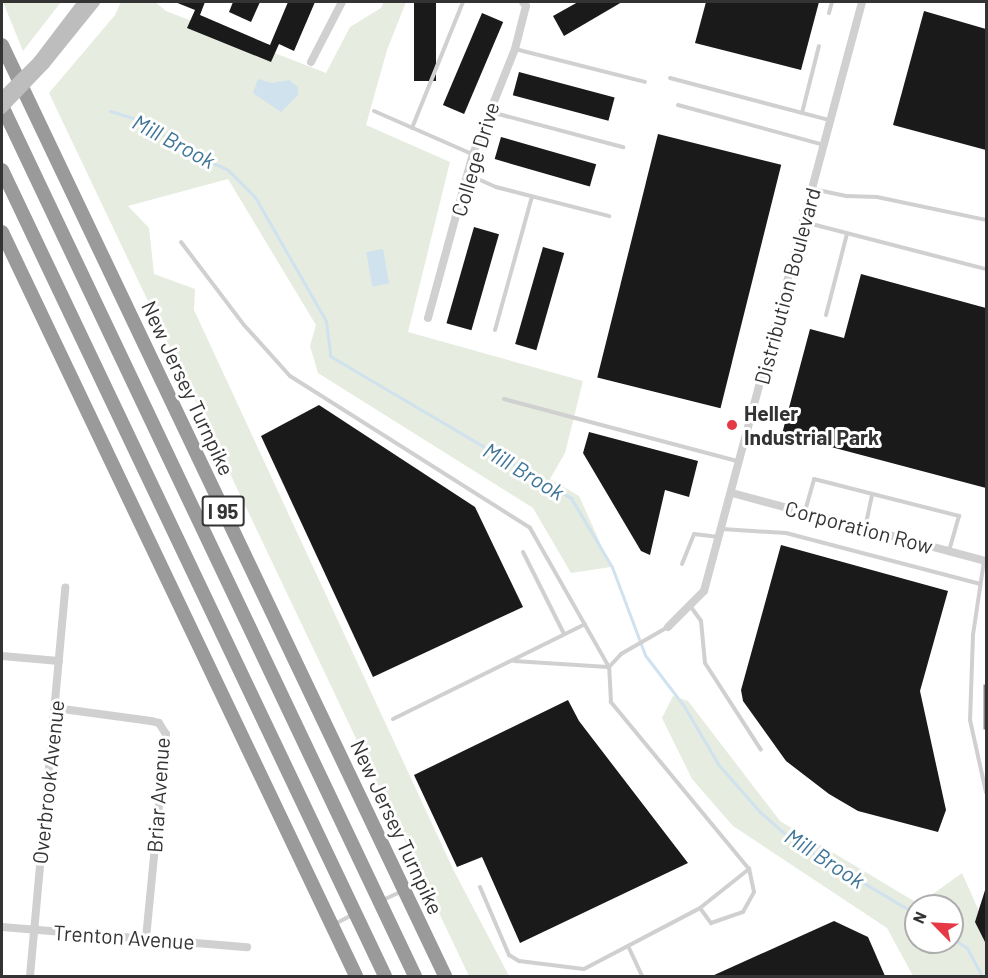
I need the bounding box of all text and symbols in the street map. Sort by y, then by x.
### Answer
street label: College Drive [446,99,504,219]
water label: Mill Brook [128,108,220,174]
street label: Distribution Boulevard [749,185,825,387]
street label: New Jersey Turnpike [136,297,240,479]
place label: Heller Industrial Park [744,400,879,450]
marker: Heller Industrial Park [725,418,739,432]
water label: Mill Brook [479,437,569,505]
road number: I 95 [200,494,246,528]
street label: Corporation Row [782,495,936,559]
street label: Overbrook Avenue [27,699,69,865]
street label: New Jersey Turnpike [345,736,449,918]
street label: Briar Avenue [141,737,175,853]
water label: Mill Brook [780,822,870,894]
north arrow [904,894,964,954]
text: N [908,909,930,926]
street label: Trenton Avenue [52,919,196,955]

